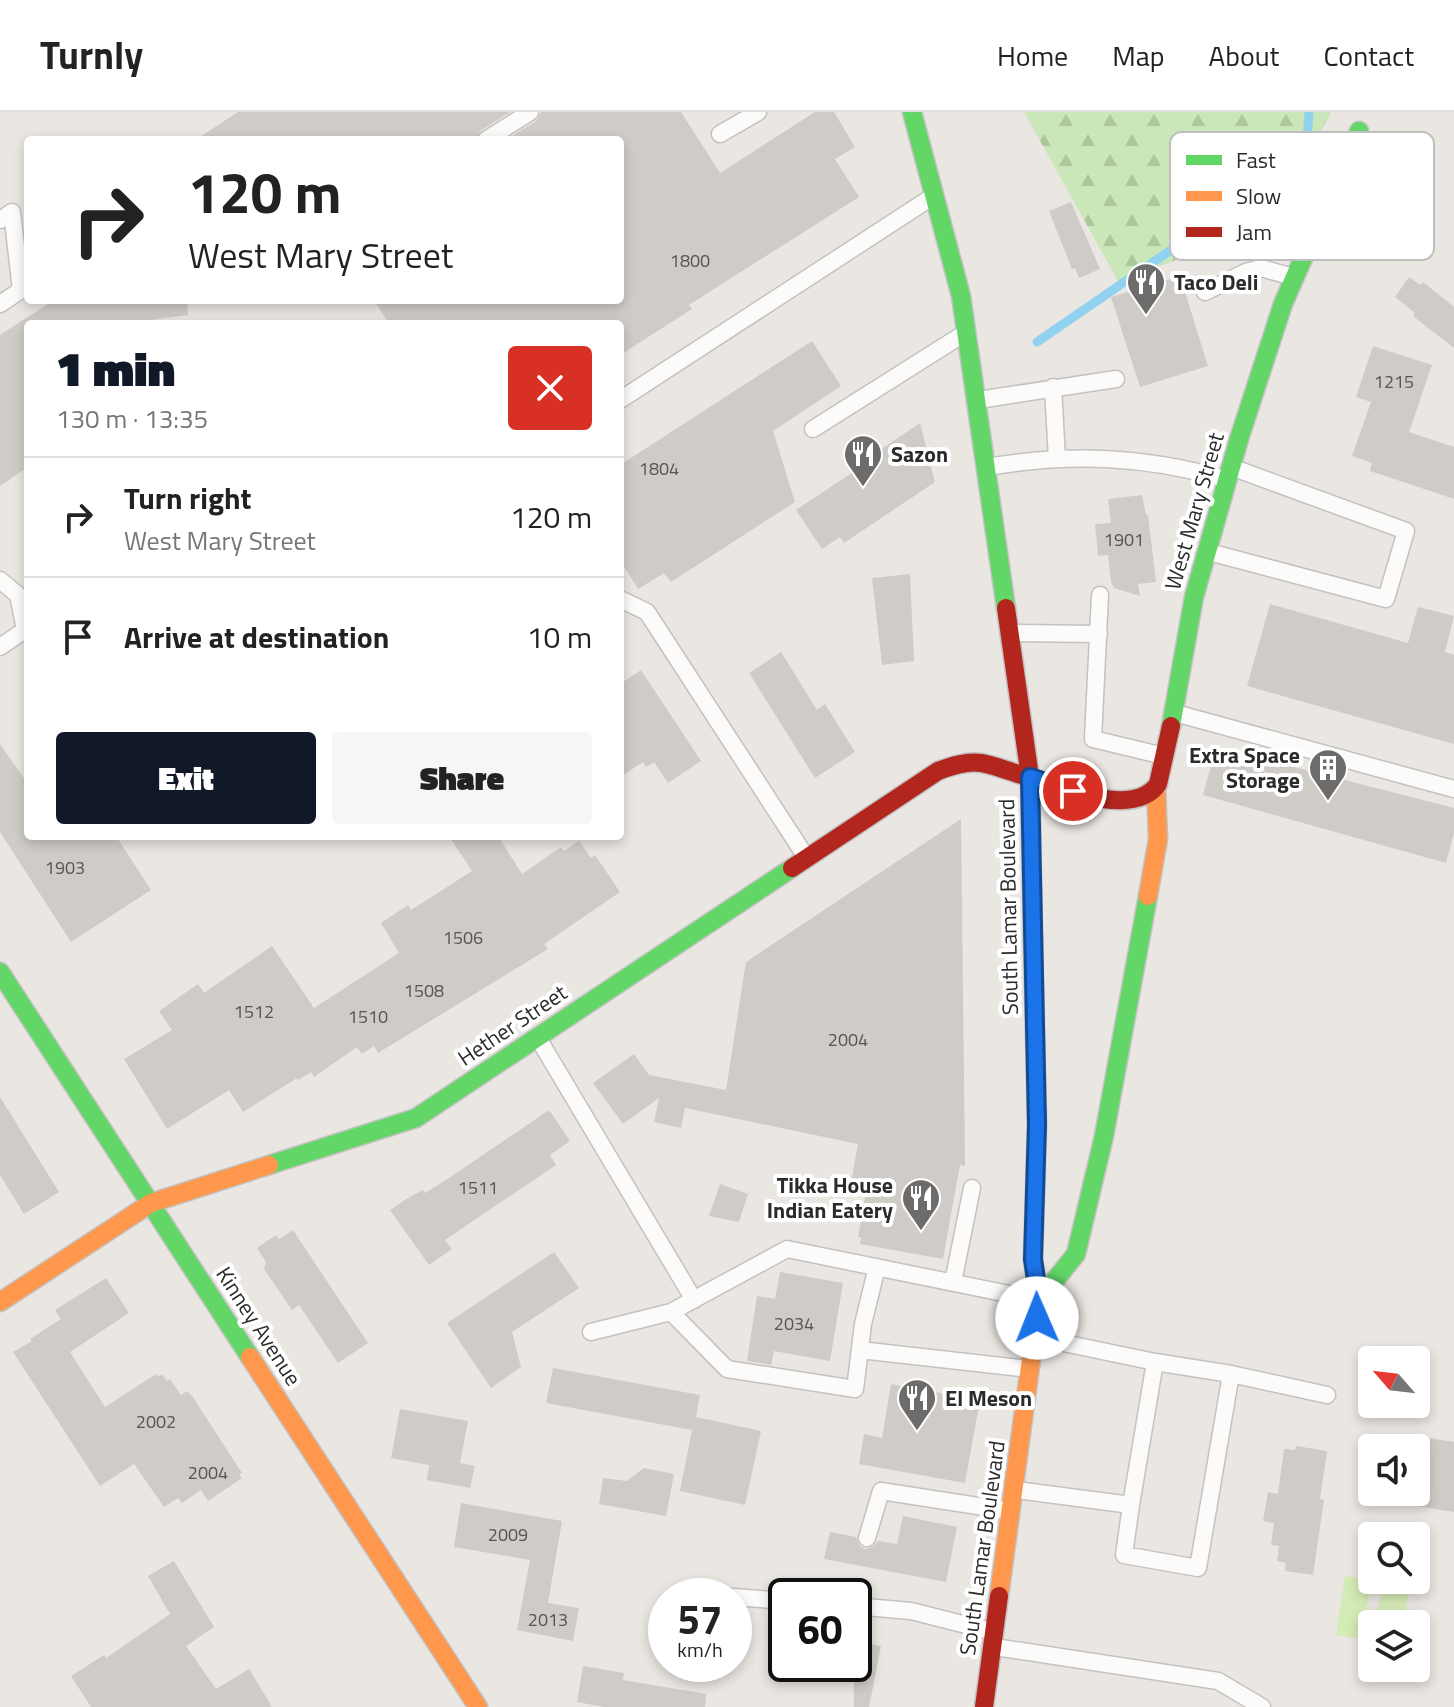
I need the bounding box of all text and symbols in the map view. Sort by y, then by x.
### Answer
text: Turnly [40,26,143,84]
text: Home [997,34,1068,77]
text: Map [1112,34,1165,77]
text: About [1209,34,1279,77]
text: Contact [1323,34,1414,77]
legend [1170,132,1434,260]
text: Fast [1236,143,1276,177]
text: 120 m [188,150,341,235]
icon: right [56,168,160,272]
text: Slow [1236,179,1282,213]
text: Jam [1236,215,1272,249]
text: West Mary Street [188,227,454,282]
house number: 1800 [670,247,710,274]
restaurant icon: Taco Deli [1125,261,1167,316]
place label: Taco Deli [1174,265,1258,299]
text: 1 min [56,332,175,405]
button: close [508,346,592,430]
house number: 1215 [1374,368,1414,395]
text: 130 m · 13:35 [56,399,208,438]
street label: West Mary Street [1155,428,1233,594]
restaurant icon: Sazon [842,433,884,488]
place label: Sazon [891,437,948,471]
house number: 1804 [639,455,679,482]
text: Turn right [124,475,252,521]
text: 120 m [510,494,592,540]
icon: right [56,495,100,539]
text: West Mary Street [124,521,316,560]
house number: 1901 [1104,526,1144,553]
text: Arrive at destination [124,614,389,660]
text: 10 m [527,614,592,660]
icon: arrive [56,615,100,659]
button: Exit [56,732,316,824]
button: Share [332,732,592,824]
place label: Extra Space Storage [1189,738,1300,797]
building icon: Extra Space Storage [1307,747,1349,802]
pin [1039,757,1107,825]
icon: arrive [1051,769,1095,813]
street label: South Lamar Boulevard [989,799,1027,1015]
house number: 1903 [45,854,85,881]
house number: 1506 [443,924,483,951]
street label: Hether Street [450,976,574,1074]
house number: 1508 [404,977,444,1004]
house number: 1512 [234,998,274,1025]
house number: 1510 [348,1003,388,1030]
house number: 2004 [828,1026,868,1053]
place label: Tikka House Indian Eatery [767,1168,893,1227]
house number: 1511 [458,1174,498,1201]
restaurant icon: Tikka House Indian Eatery [900,1177,942,1232]
street label: Kinney Avenue [208,1260,310,1392]
position arrow [995,1276,1079,1360]
house number: 2034 [774,1310,814,1337]
north arrow [1358,1346,1430,1418]
map controls [1358,1346,1430,1682]
restaurant icon: El Meson [896,1377,938,1432]
place label: El Meson [945,1381,1032,1415]
house number: 2002 [136,1408,176,1435]
button: sound [1358,1434,1430,1506]
street label: South Lamar Boulevard [950,1439,1014,1657]
house number: 2004 [188,1459,228,1486]
house number: 2009 [488,1521,528,1548]
button: search [1358,1522,1430,1594]
speed limit sign: 60 [768,1578,872,1682]
text: 57 [678,1589,722,1650]
house number: 2013 [528,1606,568,1633]
button: layers [1358,1610,1430,1682]
text: km/h [677,1634,723,1665]

